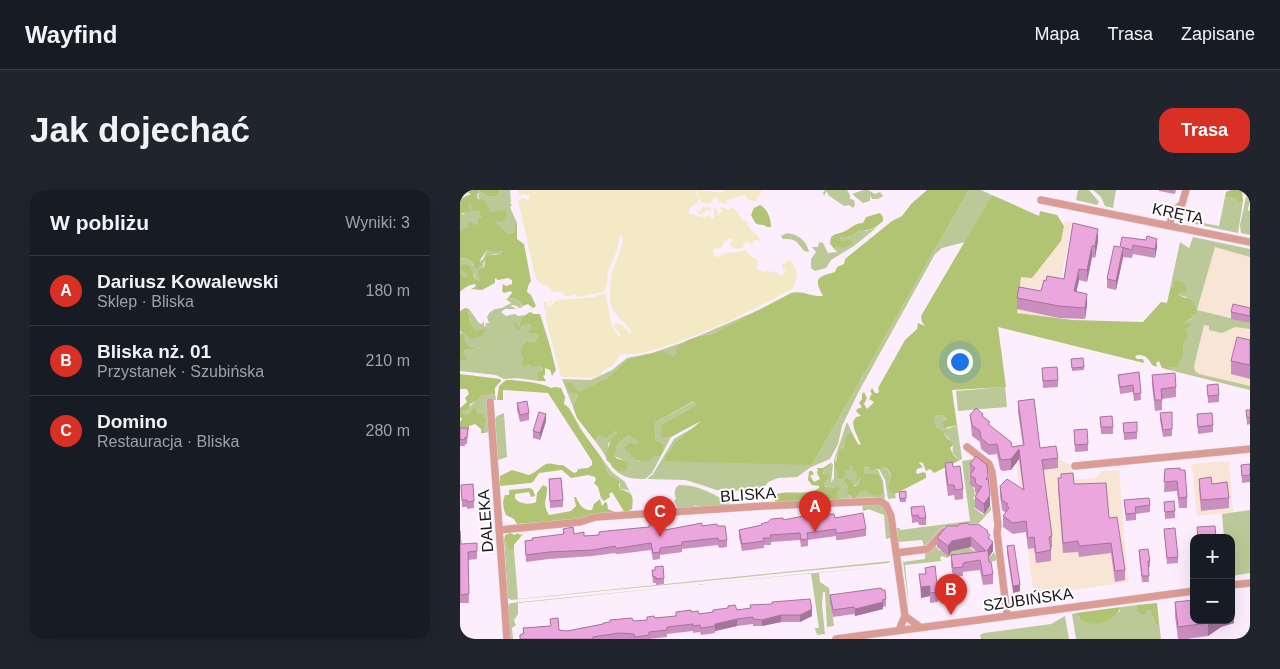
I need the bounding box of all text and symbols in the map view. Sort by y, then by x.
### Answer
text: Wayfind [25,21,117,48]
text: Mapa [1035,24,1080,44]
text: Trasa [1108,24,1153,44]
text: Zapisane [1181,24,1255,44]
button: Trasa [1159,108,1250,153]
text: Jak dojechać [30,110,250,149]
street label: KRĘTA [1151,200,1205,227]
text: W pobliżu [50,211,149,234]
text: Wyniki: 3 [345,214,410,231]
text: Dariusz Kowalewski [97,271,279,292]
text: A [60,282,72,299]
text: 180 m [366,282,410,299]
text: Sklep · Bliska [97,293,194,310]
text: Bliska nż. 01 [97,341,211,362]
your location [947,349,973,375]
text: B [60,352,72,369]
text: 210 m [366,352,410,369]
text: Przystanek · Szubińska [97,363,264,380]
text: Domino [97,411,168,432]
text: C [60,422,72,439]
text: 280 m [366,422,410,439]
text: Restauracja · Bliska [97,433,239,450]
street label: BLISKA [719,484,777,505]
street label: DALEKA [475,489,496,553]
pin: A [799,491,831,532]
pin: C [644,496,676,537]
map controls [1190,534,1235,624]
button: + [1190,534,1235,579]
pin: B [935,574,967,615]
button: − [1190,579,1235,624]
street label: SZUBIŃSKA [982,584,1074,614]

